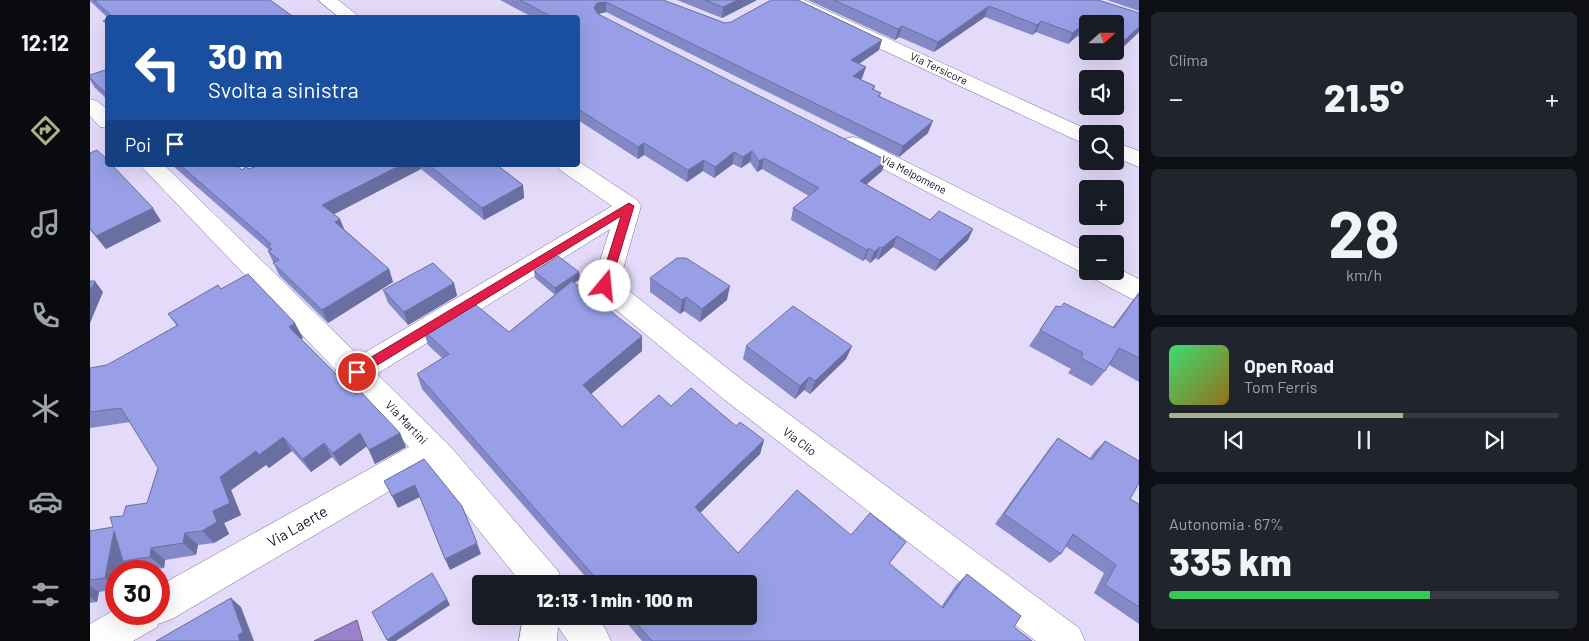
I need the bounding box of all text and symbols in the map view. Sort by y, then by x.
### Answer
north arrow [1079,15,1124,60]
map controls [1079,15,1124,280]
text: 12:12 [21,29,69,55]
text: 30 m [208,34,283,76]
icon: left [125,35,190,100]
street label: Via Tersicore [908,49,970,87]
text: Clima [1169,50,1208,69]
button: sound [1079,70,1124,115]
text: 21.5° [1324,74,1404,120]
text: Svolta a sinistra [208,76,359,102]
text: − [1169,81,1183,115]
text: + [1545,81,1559,115]
icon: directions [28,113,63,148]
button: search [1079,125,1124,170]
icon: arrive [161,130,189,158]
text: Poi [125,133,151,156]
street label: Via Melpomene [879,152,949,196]
button: + [1079,180,1124,225]
text: 28 [1328,193,1400,271]
icon: music [28,206,63,241]
button: − [1079,235,1124,280]
position arrow [578,259,630,311]
text: km/h [1346,265,1382,284]
icon: phone [28,298,63,333]
pin [336,351,378,393]
text: Open Road [1244,354,1334,377]
icon: arrive [343,358,371,386]
text: Tom Ferris [1244,377,1318,396]
icon: climate [28,391,63,426]
street label: Via Martini [383,397,431,447]
street label: Via Clio [780,424,820,458]
icon: previous [1220,426,1248,454]
icon: pause [1350,426,1378,454]
icon: next [1480,426,1508,454]
icon: car [28,484,63,519]
street label: Via Laerte [264,502,330,550]
text: Autonomia · 67% [1169,514,1283,533]
text: 335 km [1169,538,1292,584]
speed limit sign: 30 [105,560,170,625]
icon: filters [28,577,63,612]
text: 12:13 · 1 min · 100 m [536,588,693,611]

